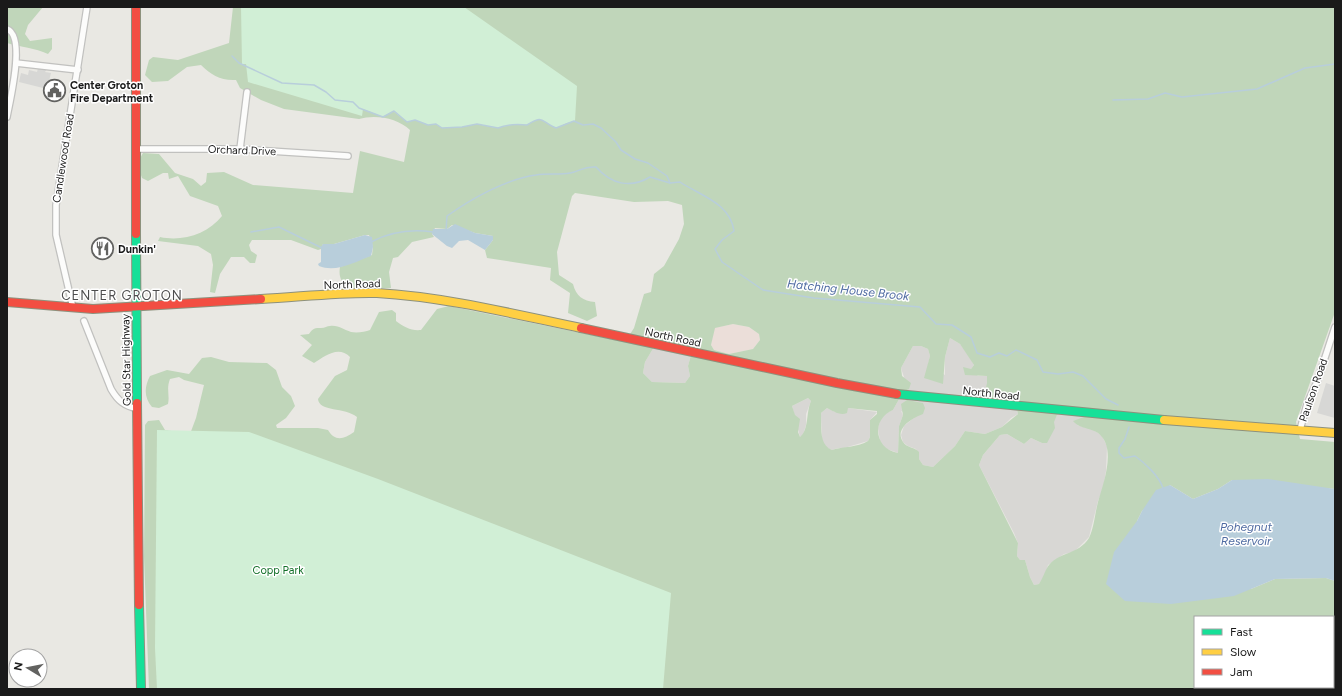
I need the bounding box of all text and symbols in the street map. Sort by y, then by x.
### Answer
public building icon: Center Groton Fire Department [42,78,68,104]
place label: Center Groton Fire Department [70,79,154,105]
street label: Candlewood Road [50,113,77,204]
street label: Orchard Drive [208,143,276,158]
restaurant icon: Dunkin' [89,236,115,262]
place label: Dunkin' [118,243,156,256]
street label: North Road [323,277,381,292]
water label: Hatching House Brook [786,277,911,303]
district label: CENTER GROTON [61,288,183,303]
street label: Gold Star Highway [119,313,134,406]
street label: North Road [644,325,702,350]
street label: Paulson Road [1297,357,1330,424]
street label: North Road [962,384,1020,403]
water label: Pohegnut Reservoir [1220,520,1272,548]
park label: Copp Park [253,564,304,577]
legend [1194,616,1334,688]
text: Fast [1230,625,1253,639]
text: Slow [1230,645,1257,659]
north arrow [8,648,48,688]
text: N [12,661,26,672]
text: Jam [1230,665,1253,679]

